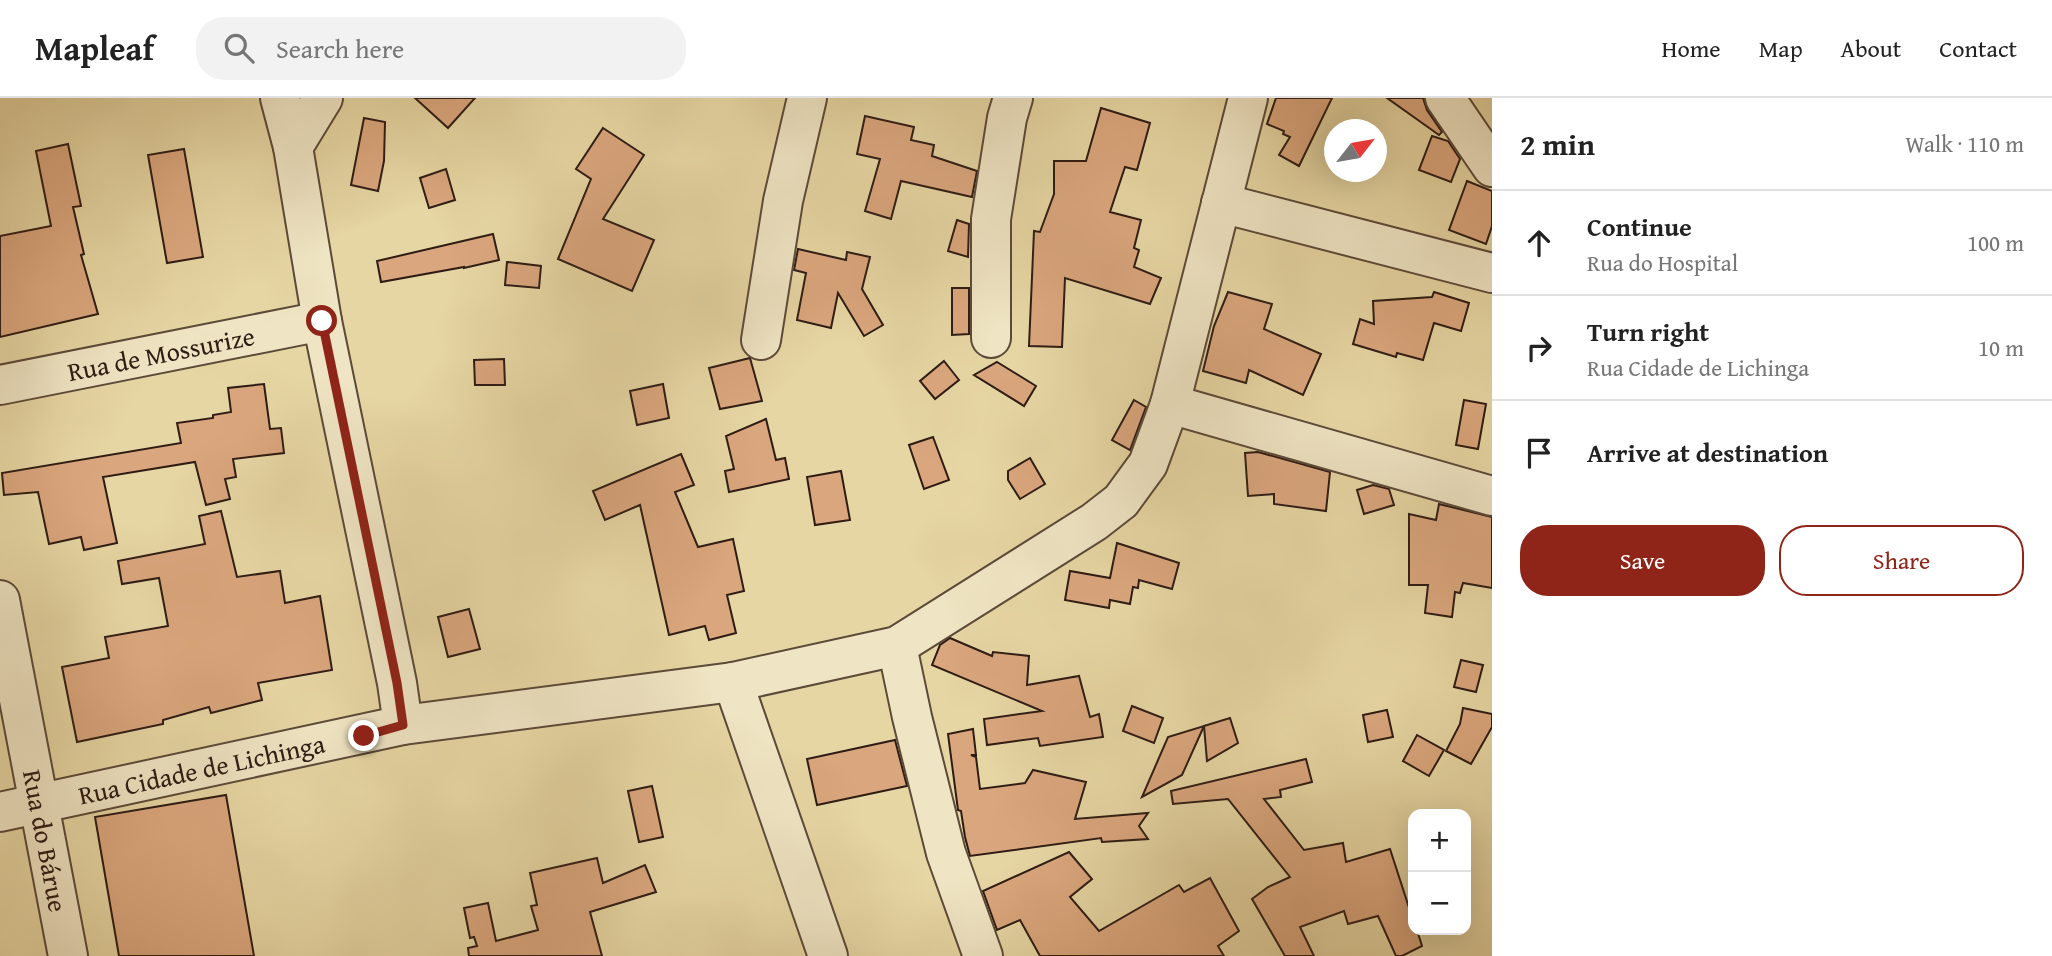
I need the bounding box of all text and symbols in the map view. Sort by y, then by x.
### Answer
search box [196,17,686,80]
text: Mapleaf [35,24,154,72]
icon: search [220,29,258,67]
text: Search here [276,29,404,68]
text: Home [1662,31,1721,66]
text: Map [1759,31,1803,66]
text: About [1841,31,1901,66]
text: Contact [1939,31,2017,66]
north arrow [1324,119,1387,182]
text: 2 min [1520,122,1595,166]
text: Walk · 110 m [1905,127,2024,160]
text: Continue [1587,207,1692,246]
icon: ahead [1520,224,1558,262]
text: 100 m [1967,226,2024,259]
text: Rua do Hospital [1587,246,1738,279]
route start [306,305,337,336]
text: Turn right [1587,312,1709,351]
street label: Rua de Mossurize [64,315,258,391]
icon: right [1520,329,1558,367]
text: 10 m [1978,331,2024,364]
text: Rua Cidade de Lichinga [1587,351,1809,384]
text: Arrive at destination [1587,433,1828,472]
icon: arrive [1520,434,1558,472]
button: Save [1520,525,1765,596]
button: Share [1779,525,2024,596]
route end [348,720,379,751]
street label: Rua Cidade de Lichinga [74,723,329,814]
street label: Rua do Bárue [13,766,79,915]
map controls [1408,809,1471,935]
button: + [1408,809,1471,872]
button: − [1408,872,1471,935]

